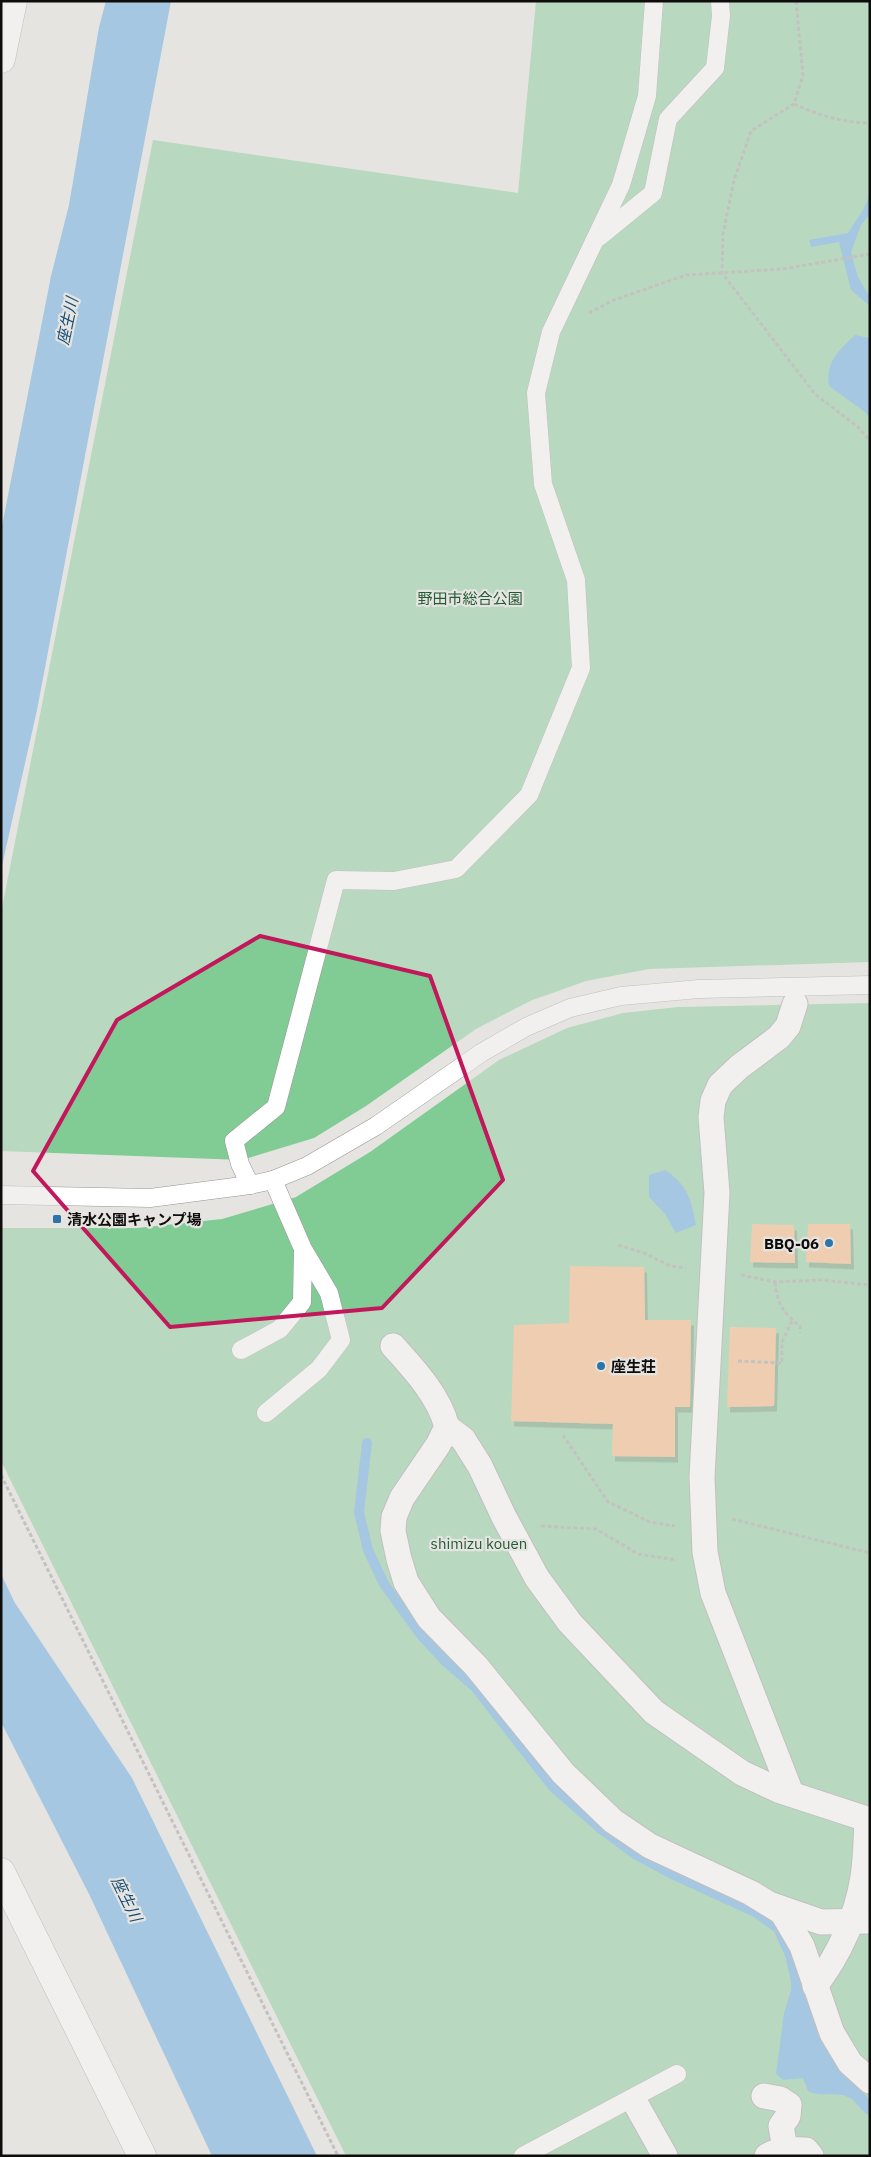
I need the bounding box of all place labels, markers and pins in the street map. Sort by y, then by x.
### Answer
place label: 清水公園キャンプ場 [67,1210,202,1229]
marker: 清水公園キャンプ場 [51,1213,63,1225]
place label: BBQ-06 [764,1234,819,1253]
marker: BBQ-06 [823,1237,835,1249]
place label: 座生荘 [611,1357,656,1376]
marker: 座生荘 [595,1360,607,1372]

